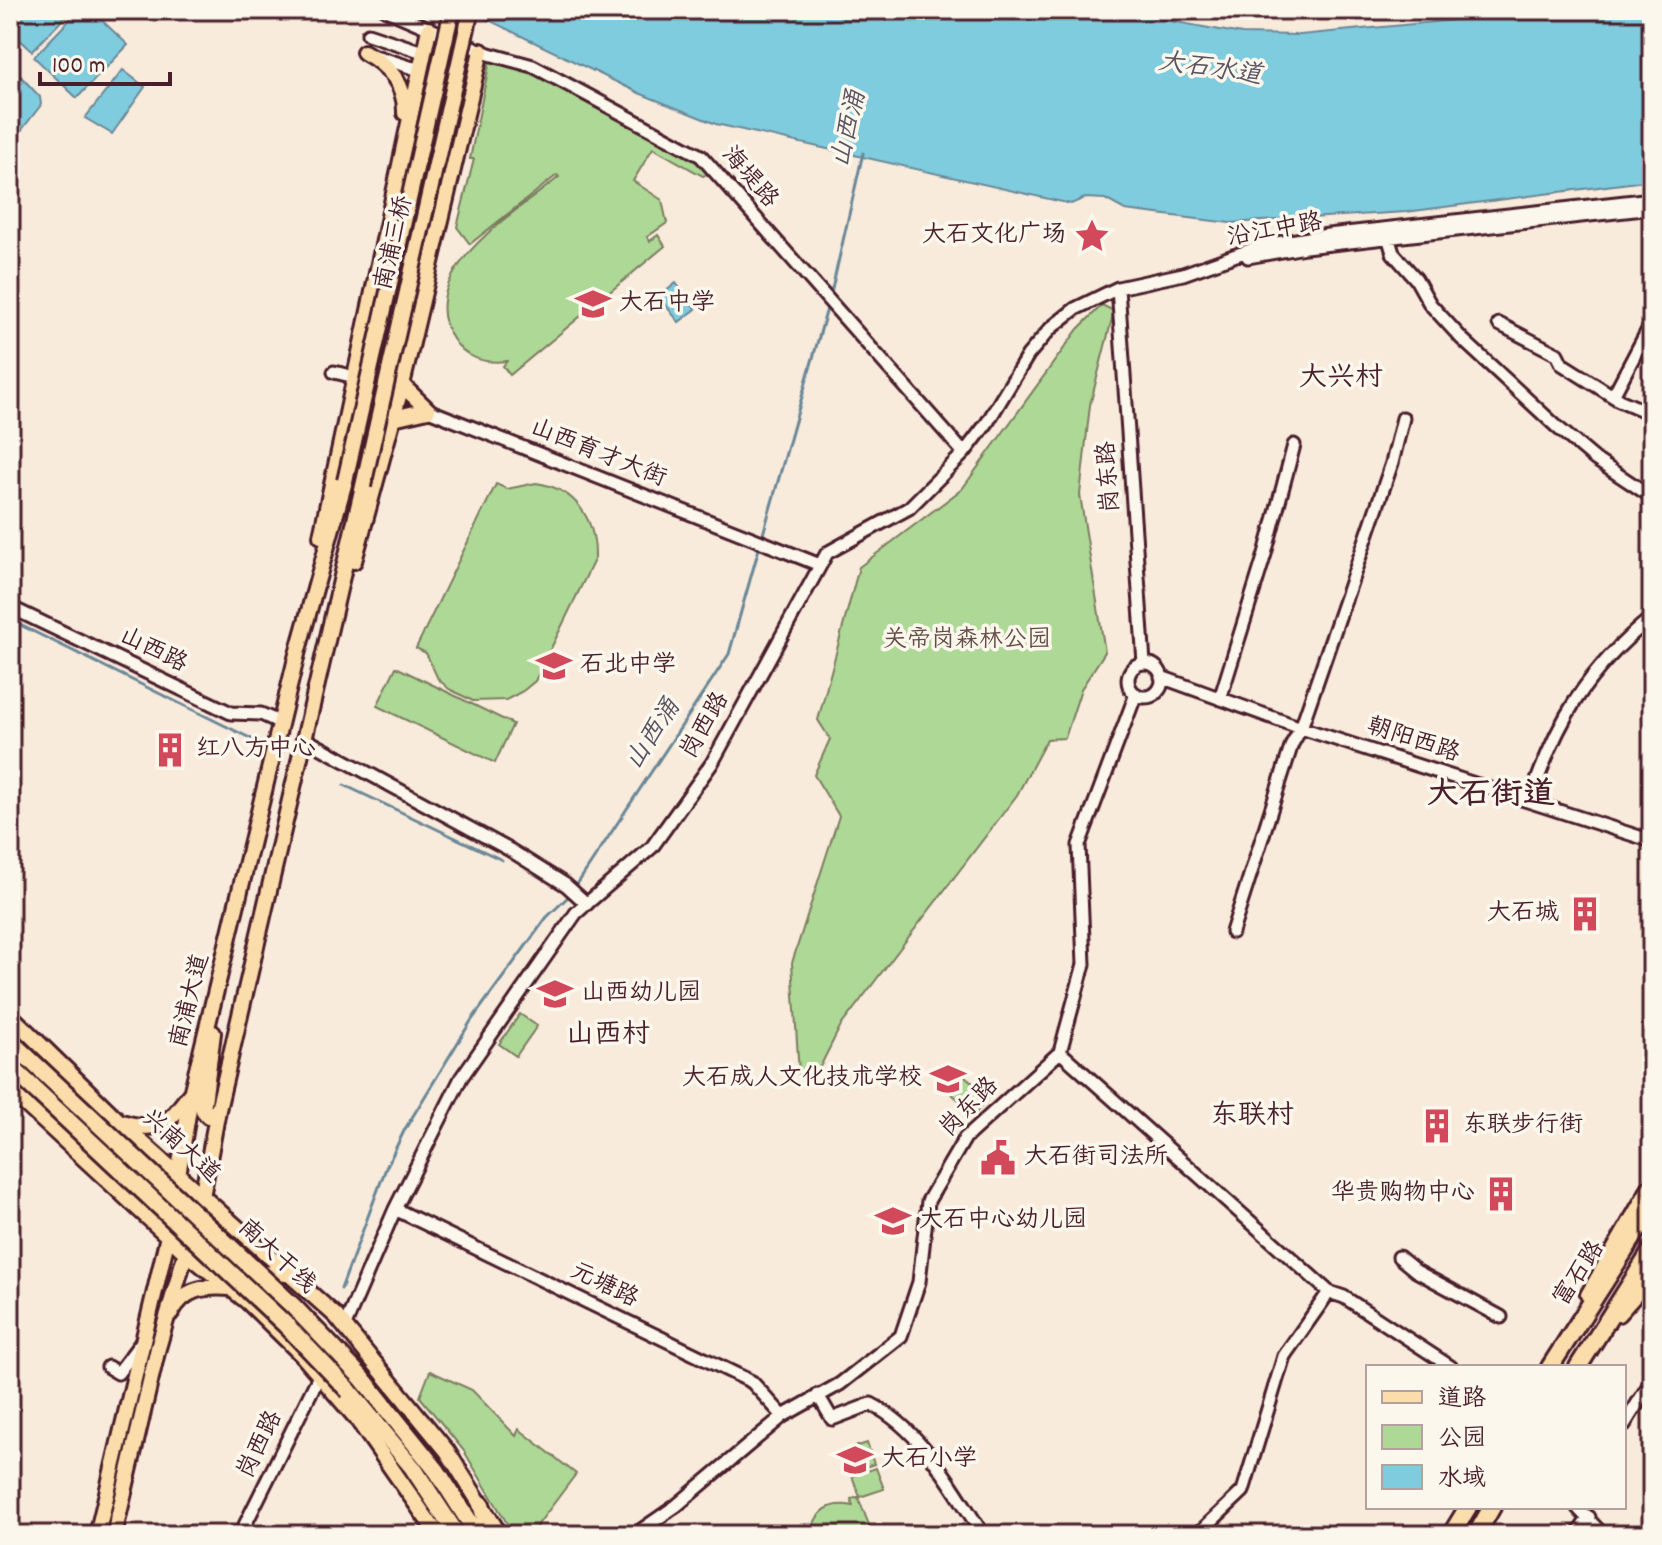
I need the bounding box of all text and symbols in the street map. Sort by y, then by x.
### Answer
scale bar [40,36,170,86]
water label: 大石水道 [1156,44,1266,96]
text: 100 m [52,50,105,84]
water label: 山西涌 [823,86,877,171]
street label: 海堤路 [713,140,785,216]
street label: 南浦三桥 [368,192,422,294]
street label: 沿江中路 [1225,206,1325,256]
place icon: 大石文化广场 [1073,217,1111,255]
place label: 大石文化广场 [922,219,1066,253]
school or university icon: 大石中学 [574,285,612,323]
place label: 大石中学 [619,287,715,321]
district label: 大兴村 [1299,360,1383,400]
street label: 山西育才大街 [525,411,671,497]
street label: 岗东路 [1091,440,1129,514]
street label: 山西路 [113,620,193,682]
park label: 关帝岗森林公园 [883,624,1051,658]
school or university icon: 石北中学 [535,647,573,685]
place label: 石北中学 [580,649,676,683]
street label: 岗西路 [673,686,739,766]
water label: 山西涌 [617,691,691,778]
street label: 朝阳西路 [1362,710,1464,772]
building icon: 红八方中心 [151,731,189,769]
place label: 红八方中心 [196,733,316,767]
district label: 大石街道 [1427,774,1555,820]
building icon: 大石城 [1566,895,1604,933]
place label: 大石城 [1487,897,1559,931]
street label: 南浦大道 [163,950,219,1052]
school or university icon: 山西幼儿园 [536,975,574,1013]
place label: 山西幼儿园 [581,977,701,1011]
district label: 山西村 [566,1017,650,1057]
school or university icon: 大石成人文化技术学校 [929,1060,967,1098]
place label: 大石成人文化技术学校 [682,1062,922,1096]
street label: 岗东路 [933,1070,1007,1146]
district label: 东联村 [1210,1098,1294,1138]
street label: 兴南大道 [133,1102,227,1192]
building icon: 东联步行街 [1418,1107,1456,1145]
place label: 东联步行街 [1463,1109,1583,1143]
public building icon: 大石街司法所 [979,1139,1017,1177]
place label: 大石街司法所 [1024,1141,1168,1175]
building icon: 华贵购物中心 [1482,1175,1520,1213]
place label: 华贵购物中心 [1331,1177,1475,1211]
school or university icon: 大石中心幼儿园 [874,1202,912,1240]
place label: 大石中心幼儿园 [919,1204,1087,1238]
street label: 南大干线 [229,1212,323,1302]
street label: 富石路 [1546,1235,1614,1313]
street label: 元塘路 [564,1255,644,1317]
legend [1366,1365,1626,1509]
text: 道路 [1438,1383,1486,1417]
street label: 岗西路 [230,1405,292,1485]
text: 公园 [1438,1423,1486,1457]
school or university icon: 大石小学 [836,1441,874,1479]
place label: 大石小学 [881,1443,977,1477]
text: 水域 [1438,1463,1486,1497]

